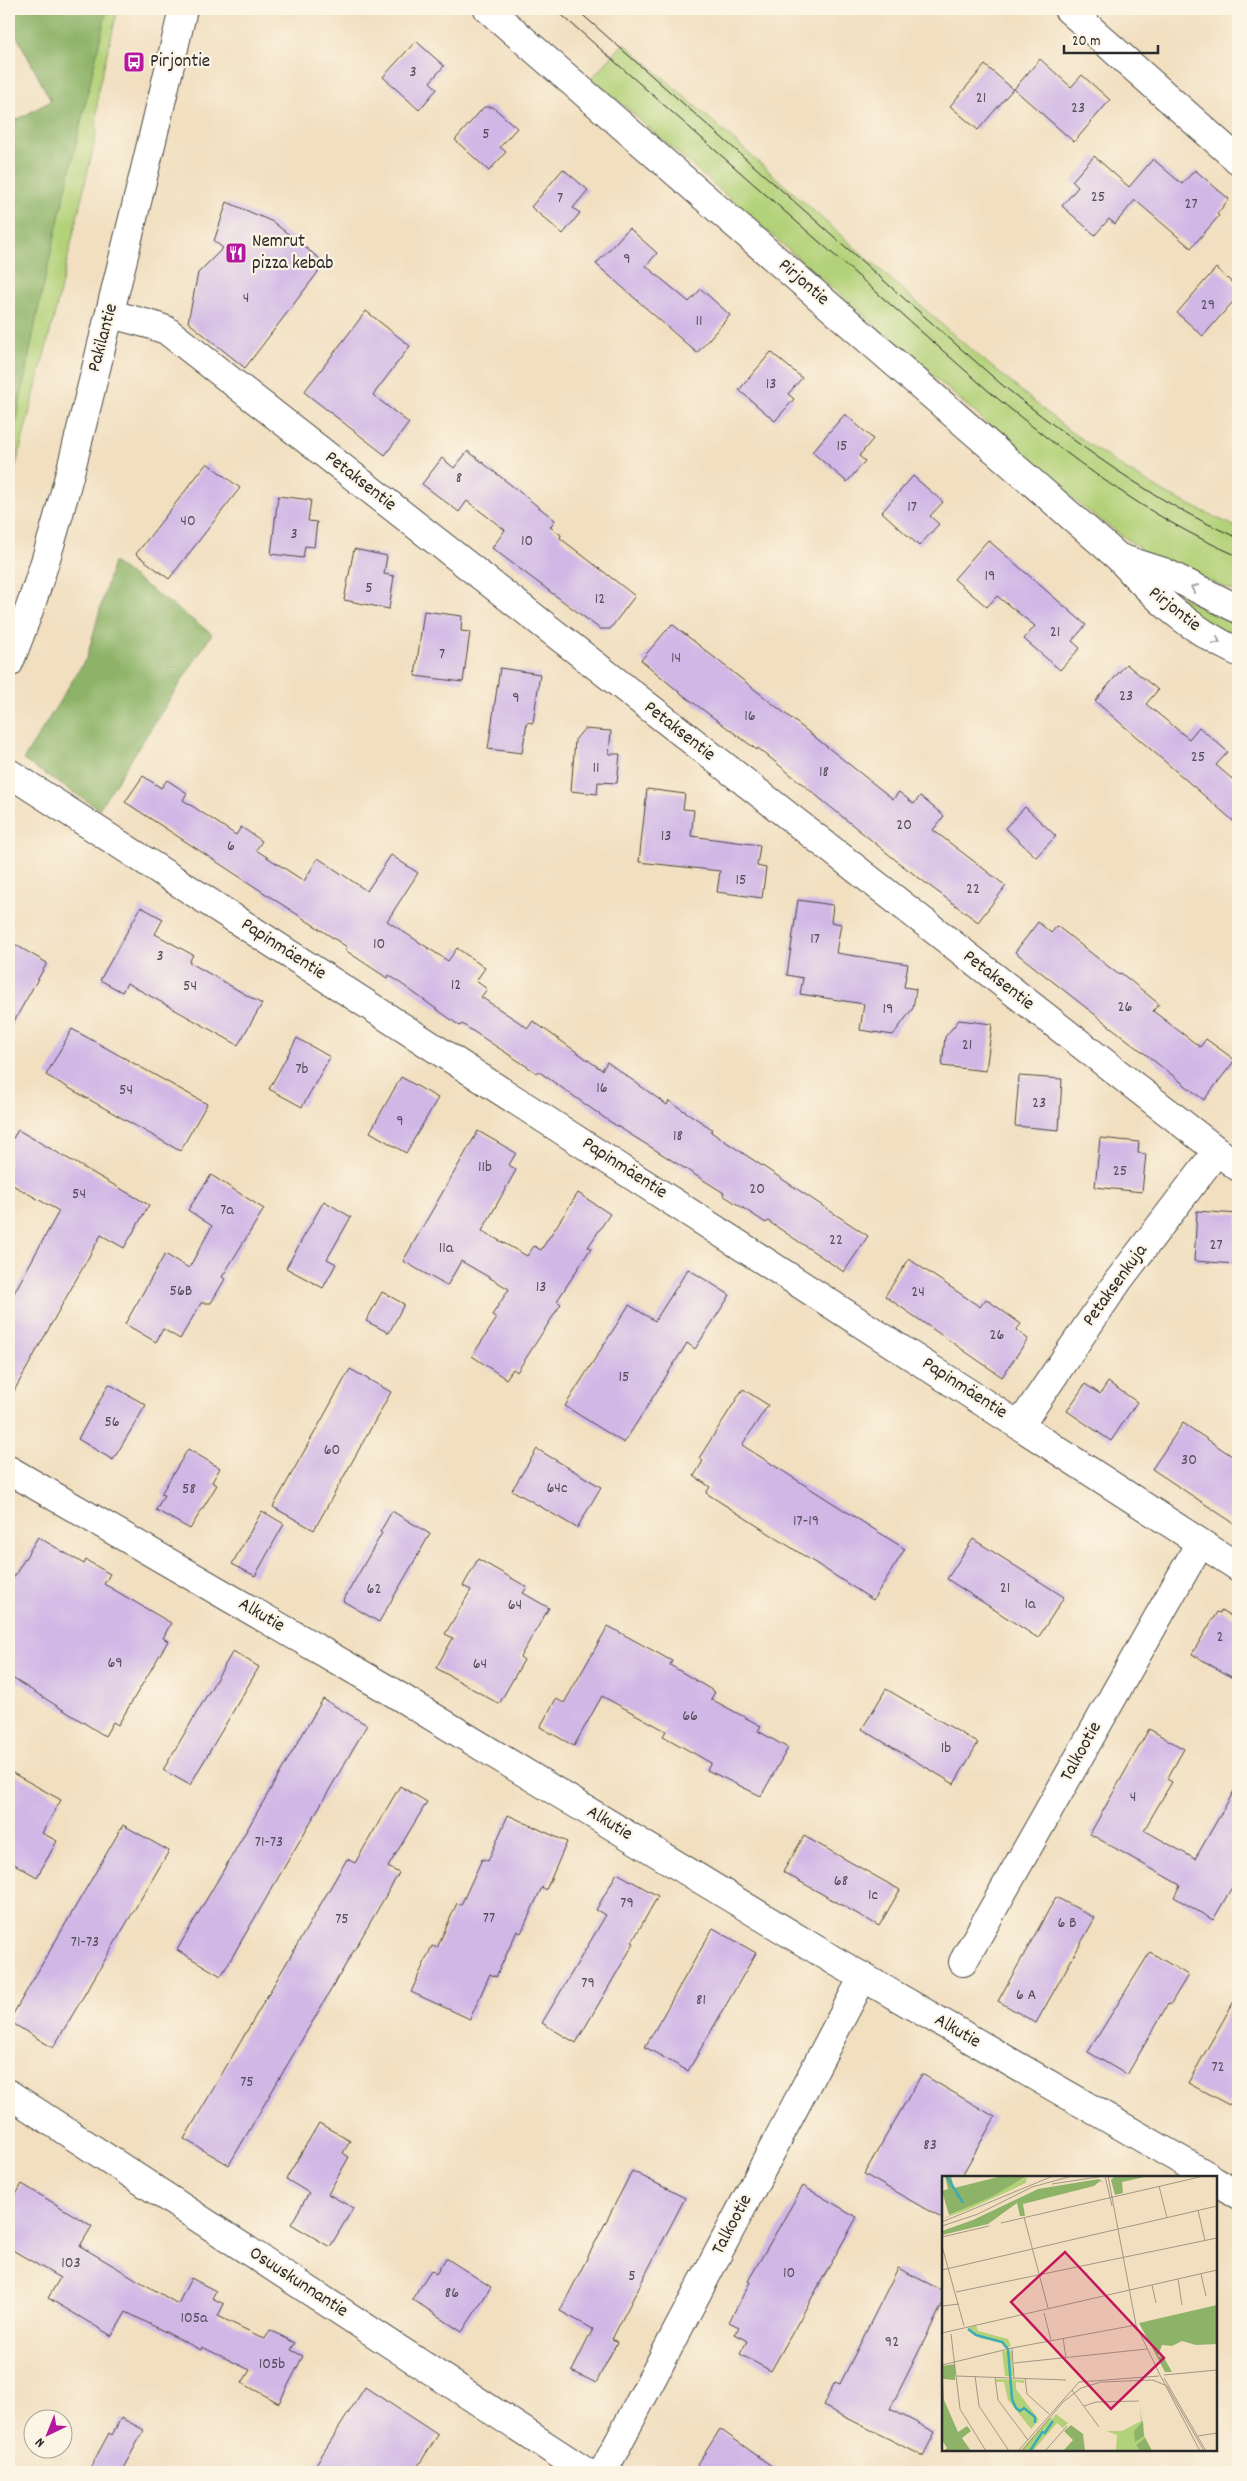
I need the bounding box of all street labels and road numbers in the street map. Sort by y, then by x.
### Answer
street label: Pirjontie [771,253,835,313]
street label: Pakilantie [82,301,126,375]
street label: Petaksentie [318,445,402,519]
street label: Pirjontie [1142,581,1206,639]
street label: Petaksentie [637,695,721,769]
street label: Papinmäentie [235,912,331,988]
street label: Petaksentie [956,944,1040,1018]
street label: Papinmäentie [576,1131,672,1207]
street label: Petaksenkuja [1077,1238,1156,1333]
street label: Papinmäentie [916,1351,1012,1427]
street label: Alkutie [233,1592,289,1640]
street label: Talkootie [1055,1717,1109,1787]
street label: Alkutie [581,1800,637,1848]
street label: Alkutie [929,2008,985,2056]
street label: Talkootie [706,2190,760,2260]
street label: Osuuskunnantie [243,2241,353,2325]

